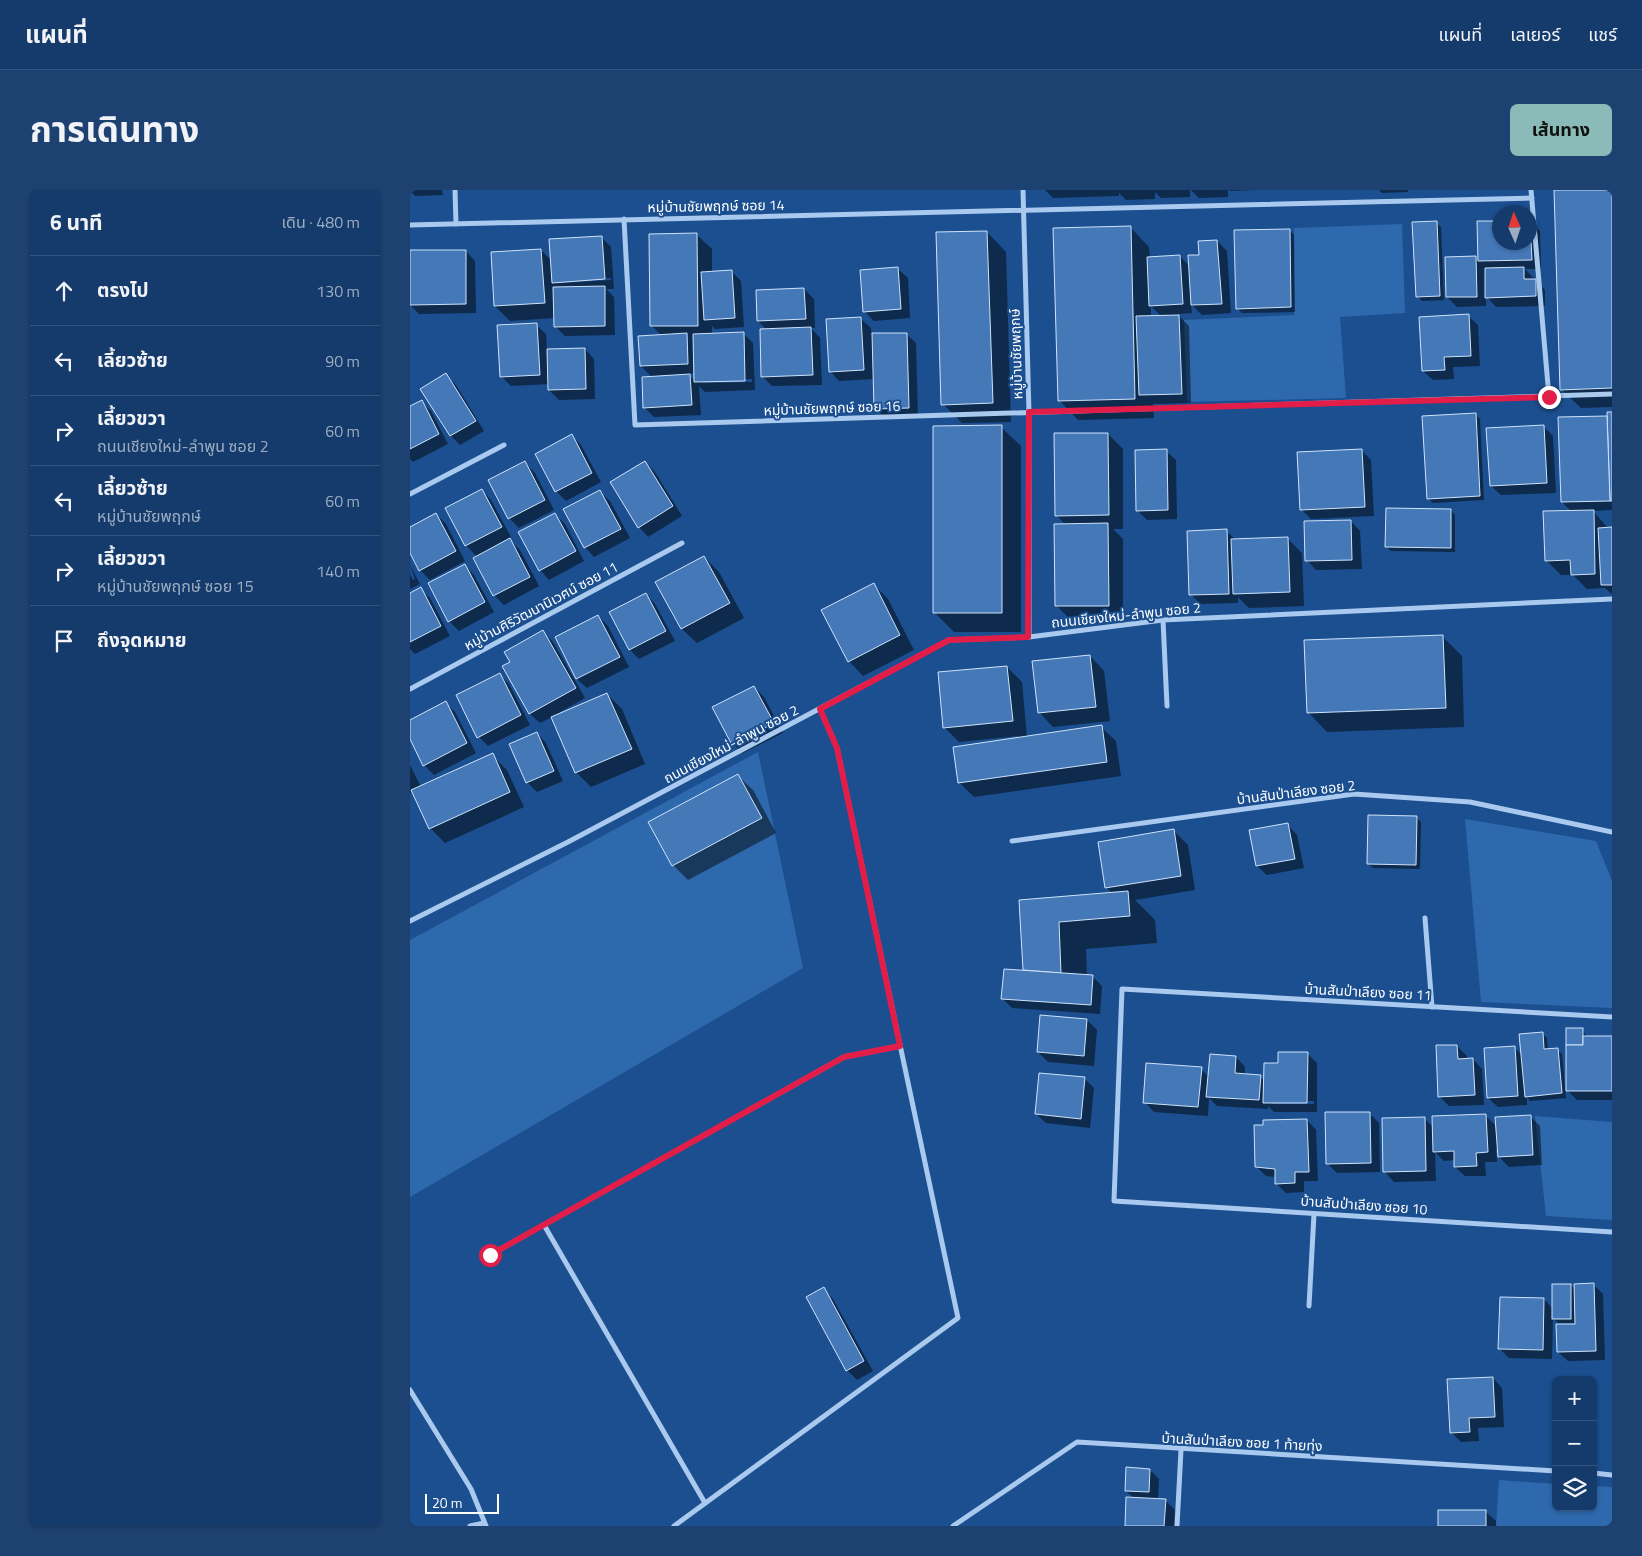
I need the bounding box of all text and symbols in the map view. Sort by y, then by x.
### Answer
text: แผนที่ [25,16,88,52]
text: แผนที่ [1438,21,1482,48]
text: เลเยอร์ [1510,21,1560,48]
text: แชร์ [1588,21,1617,48]
text: การเดินทาง [30,102,199,156]
button: เส้นทาง [1510,104,1612,156]
street label: หมู่บ้านชัยพฤกษ์ ซอย 14 [647,194,785,217]
north arrow [1492,205,1537,250]
text: 6 นาที [50,206,103,238]
text: เดิน · 480 m [281,210,360,234]
text: ตรงไป [97,275,149,304]
icon: ahead [50,277,78,305]
text: 130 m [316,279,360,303]
street label: หมู่บ้านชัยพฤกษ์ [1003,308,1028,400]
text: เลี้ยวซ้าย [97,345,168,374]
icon: left [50,347,78,375]
text: 90 m [325,349,360,373]
route end [1538,386,1561,409]
street label: หมู่บ้านชัยพฤกษ์ ซอย 16 [763,395,901,420]
text: เลี้ยวขวา [97,403,166,432]
icon: right [50,417,78,445]
text: 60 m [325,419,360,443]
text: ถนนเชียงใหม่-ลำพูน ซอย 2 [97,434,269,458]
text: เลี้ยวซ้าย [97,473,168,502]
icon: left [50,487,78,515]
text: 60 m [325,489,360,513]
text: หมู่บ้านชัยพฤกษ์ [97,504,201,528]
text: เลี้ยวขวา [97,543,166,572]
street label: หมู่บ้านศิริวัฒนานิเวศน์ ซอย 11 [460,556,622,655]
icon: right [50,557,78,585]
text: 140 m [316,559,360,583]
text: หมู่บ้านชัยพฤกษ์ ซอย 15 [97,574,254,598]
street label: ถนนเชียงใหม่-ลำพูน ซอย 2 [1050,596,1202,633]
text: ถึงจุดหมาย [97,625,187,654]
icon: arrive [50,627,78,655]
street label: ถนนเชียงใหม่-ลำพูน ซอย 2 [660,699,802,788]
street label: บ้านสันป่าเลียง ซอย 2 [1235,774,1356,809]
street label: บ้านสันป่าเลียง ซอย 11 [1304,978,1432,1005]
street label: บ้านสันป่าเลียง ซอย 10 [1300,1190,1428,1219]
route start [479,1244,502,1267]
map controls [1552,1376,1597,1511]
button: + [1552,1376,1597,1421]
button: − [1552,1421,1597,1466]
street label: บ้านสันป่าเลียง ซอย 1 ท้ายทุ่ง [1161,1427,1323,1456]
button: layers [1552,1466,1597,1511]
scale bar [425,1491,499,1514]
text: 20 m [432,1492,462,1513]

